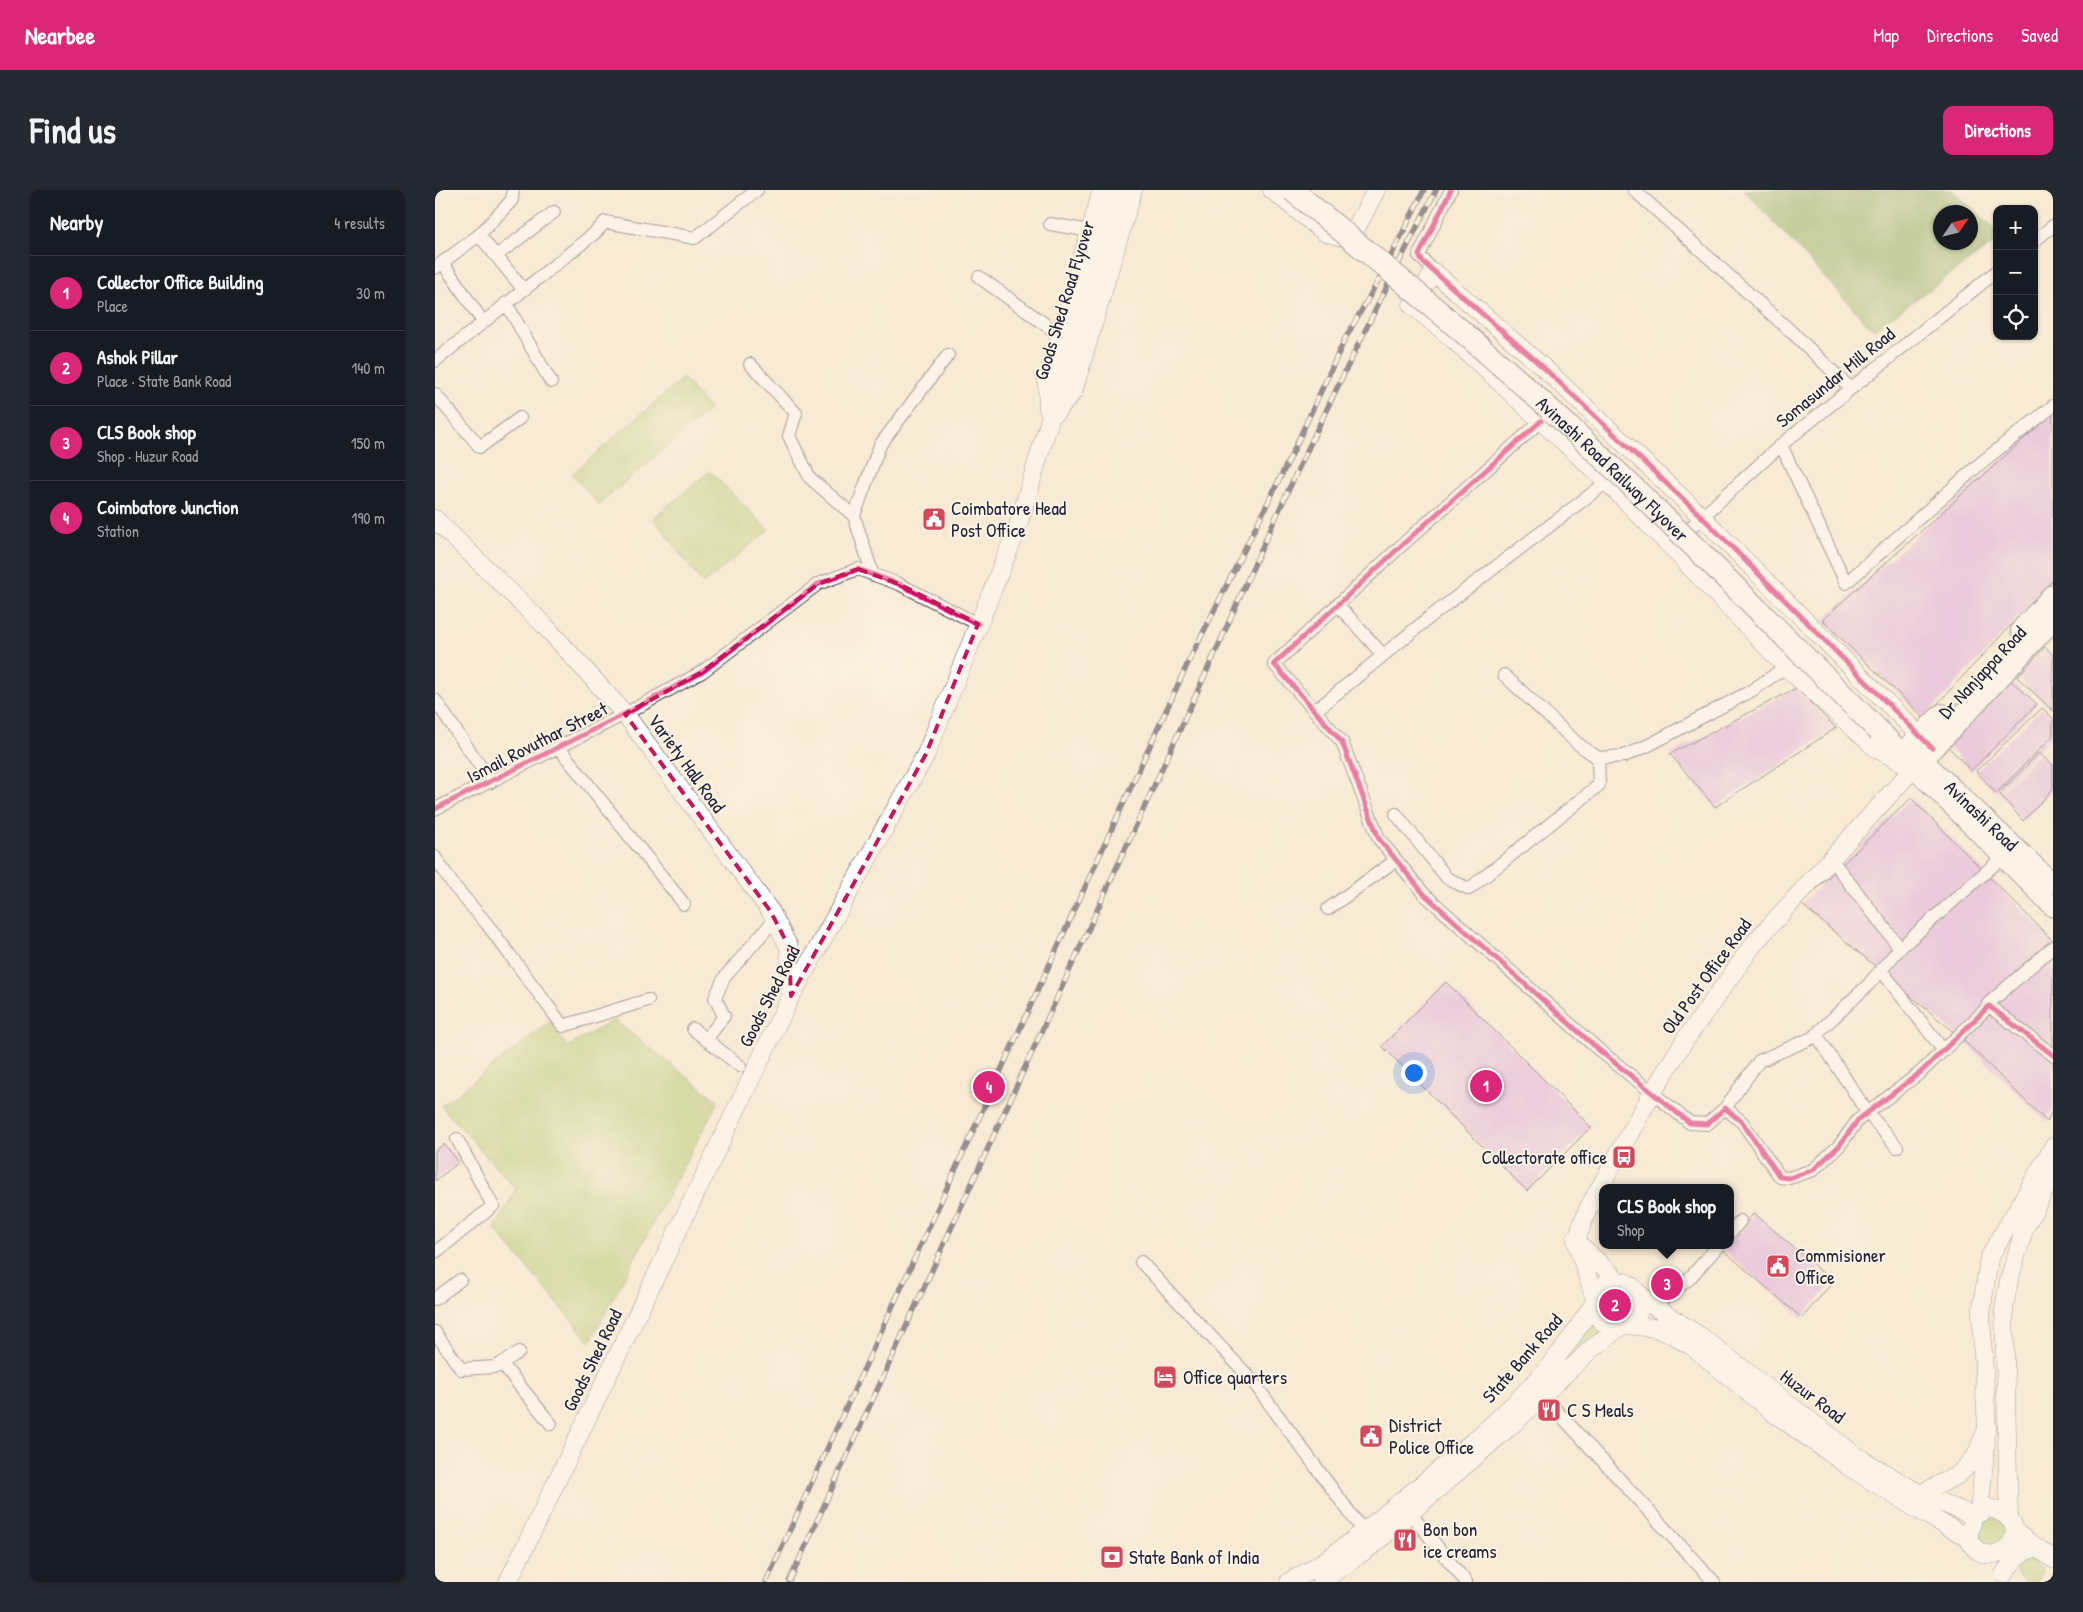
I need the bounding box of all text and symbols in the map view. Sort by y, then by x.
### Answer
text: Nearbee [25,19,95,51]
text: Map [1874,23,1899,48]
text: Directions [1927,23,1993,48]
text: Saved [2021,23,2058,48]
button: Directions [1943,106,2053,155]
text: Find us [30,107,116,154]
north arrow [1933,205,1978,250]
map controls [1993,205,2038,340]
button: + [1993,205,2038,250]
text: Nearby [50,208,103,237]
text: 4 results [334,212,385,234]
street label: Goods Shed Road Flyover [1027,216,1101,383]
button: − [1993,250,2038,295]
text: Collector Office Building [97,269,263,295]
text: 1 [63,282,69,304]
text: 30 m [356,282,385,304]
text: Place [97,295,128,317]
button: locate [1993,295,2038,340]
street label: Somasundar Mill Road [1770,321,1900,433]
text: Ashok Pillar [97,344,178,370]
text: 2 [62,357,70,379]
text: 140 m [351,357,385,379]
text: Place · State Bank Road [97,370,231,392]
street label: Avinashi Road Railway Flyover [1531,390,1695,548]
text: CLS Book shop [97,419,196,445]
text: 3 [62,432,70,454]
text: 150 m [351,432,385,454]
text: Shop · Huzur Road [97,445,198,467]
text: Coimbatore Junction [97,494,239,520]
place label: Coimbatore Head Post Office [951,495,1067,543]
public building icon: Coimbatore Head Post Office [921,506,947,532]
text: 4 [63,507,69,529]
text: 190 m [352,507,385,529]
text: Station [97,520,139,542]
street label: Dr Nanjappa Road [1932,620,2032,724]
street label: Ismail Rovuthar Street [462,695,612,789]
street label: Variety Hall Road [642,708,732,818]
street label: Avinashi Road [1939,774,2024,857]
street label: Old Post Office Road [1655,912,1757,1039]
street label: Goods Shed Road [732,940,806,1051]
your location [1401,1060,1427,1086]
pin: 1 [1470,1067,1502,1105]
pin: 4 [973,1068,1005,1106]
place label: Collectorate office [1482,1144,1607,1170]
bus stop icon: Collectorate office [1611,1144,1637,1170]
popup [1599,1184,1734,1249]
text: CLS Book shop [1617,1193,1716,1219]
text: Shop [1617,1219,1644,1241]
place label: Commisioner Office [1795,1242,1887,1290]
public building icon: Commisioner Office [1765,1253,1791,1279]
pin: 3 [1651,1265,1683,1303]
pin: 2 [1599,1286,1631,1324]
street label: Goods Shed Road [556,1304,628,1415]
street label: State Bank Road [1476,1307,1568,1408]
street label: Huzur Road [1775,1363,1851,1429]
hotel icon: Office quarters [1152,1364,1178,1390]
place label: Office quarters [1183,1364,1287,1390]
restaurant icon: C S Meals [1536,1397,1562,1423]
place label: C S Meals [1567,1397,1634,1423]
place label: District Police Office [1389,1412,1475,1460]
public building icon: District Police Office [1358,1423,1384,1449]
place label: Bon bon ice creams [1423,1516,1497,1564]
restaurant icon: Bon bon ice creams [1392,1527,1418,1553]
bank icon: State Bank of India [1099,1544,1125,1570]
place label: State Bank of India [1129,1544,1260,1570]

